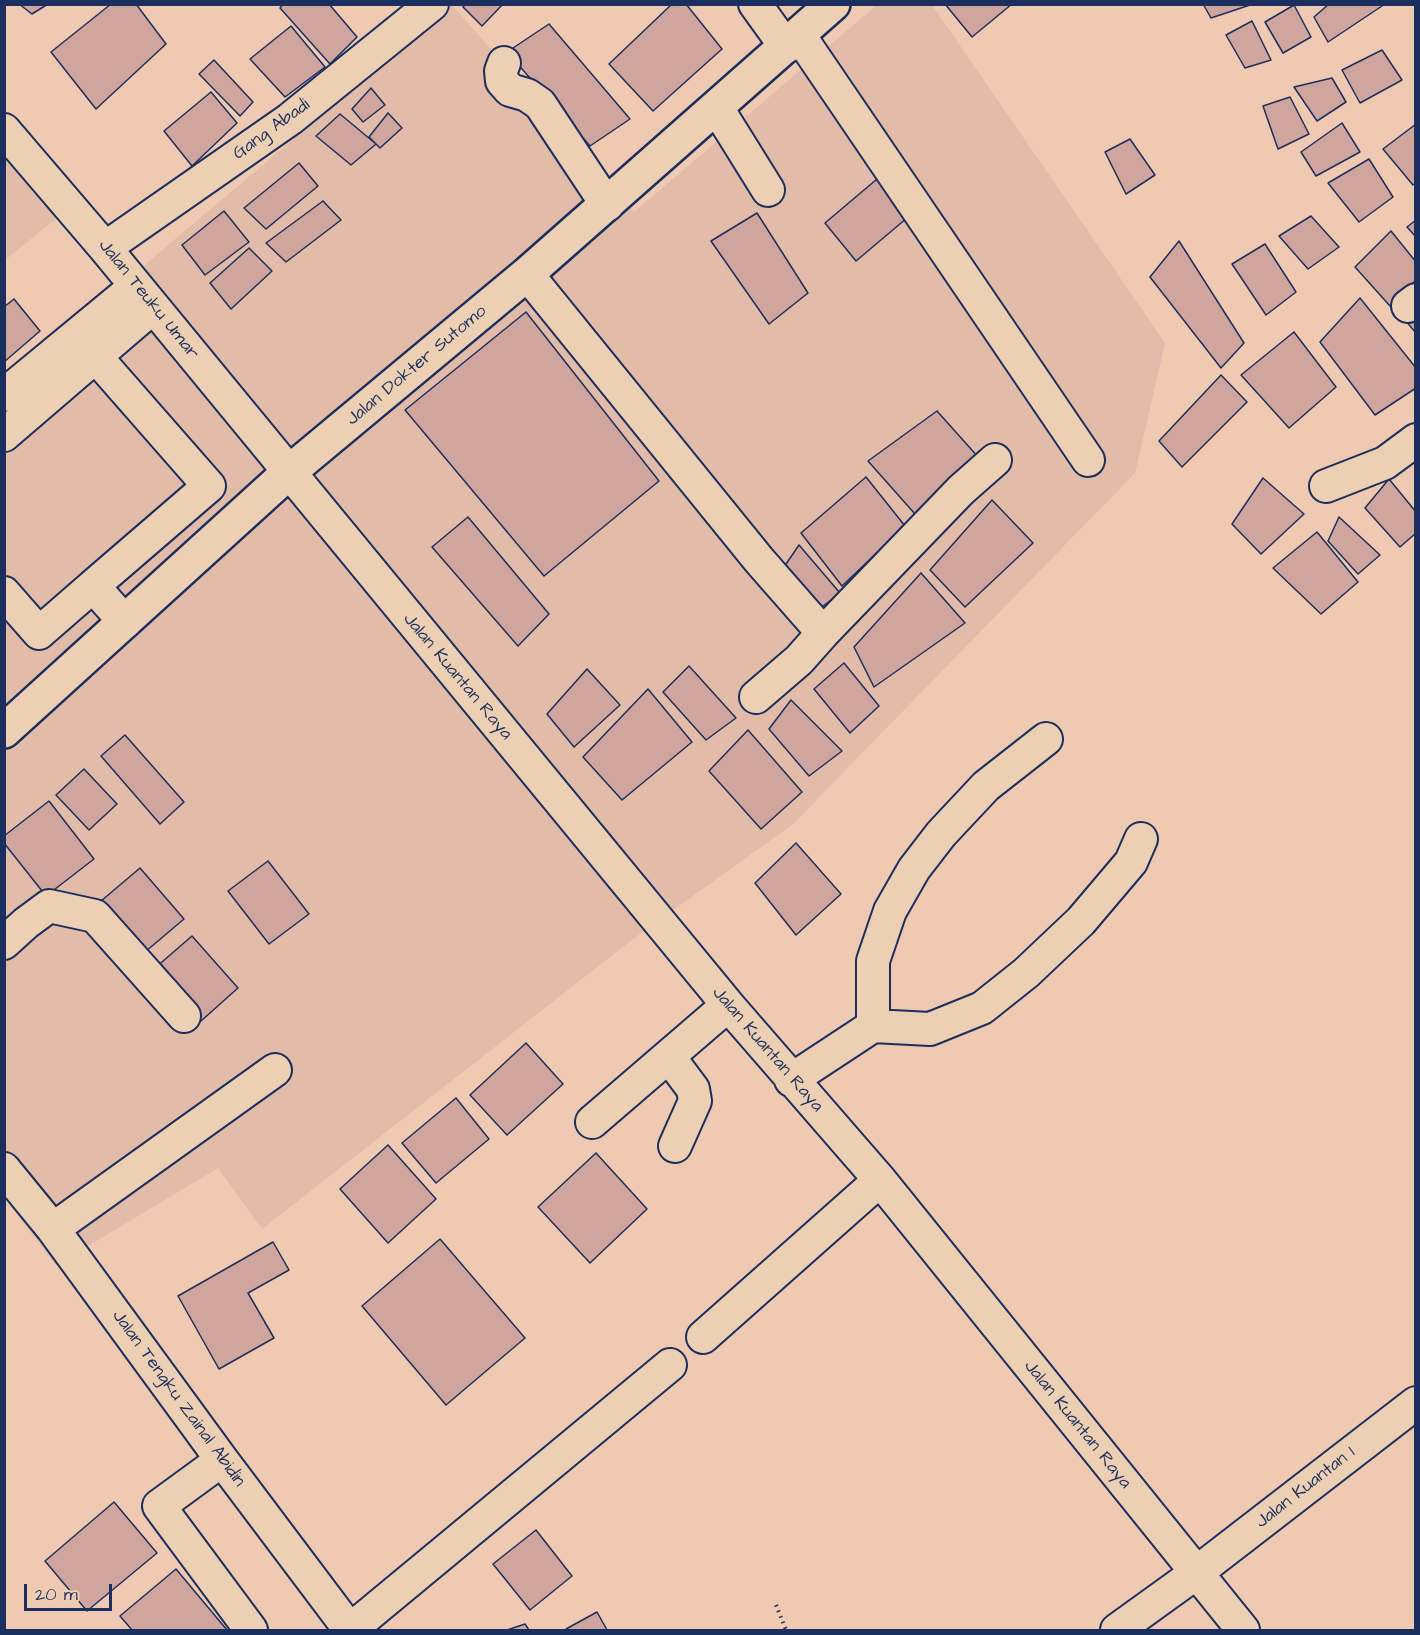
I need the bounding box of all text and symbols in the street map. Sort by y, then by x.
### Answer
street label: Gang Abadi [229,95,315,165]
street label: Jalan Teuku Umar [93,236,203,364]
street label: Jalan Dokter Sutomo [343,301,491,431]
street label: Jalan Kuantan Raya [398,609,516,745]
street label: Jalan Kuantan Raya [707,983,827,1117]
street label: Jalan Tengku Zainal Abidin [107,1306,249,1492]
street label: Jalan Kuantan Raya [1019,1357,1135,1493]
street label: Jalan Kuantan 1 [1252,1443,1360,1533]
scale bar [27,1572,116,1610]
text: 20 m [35,1582,78,1607]

